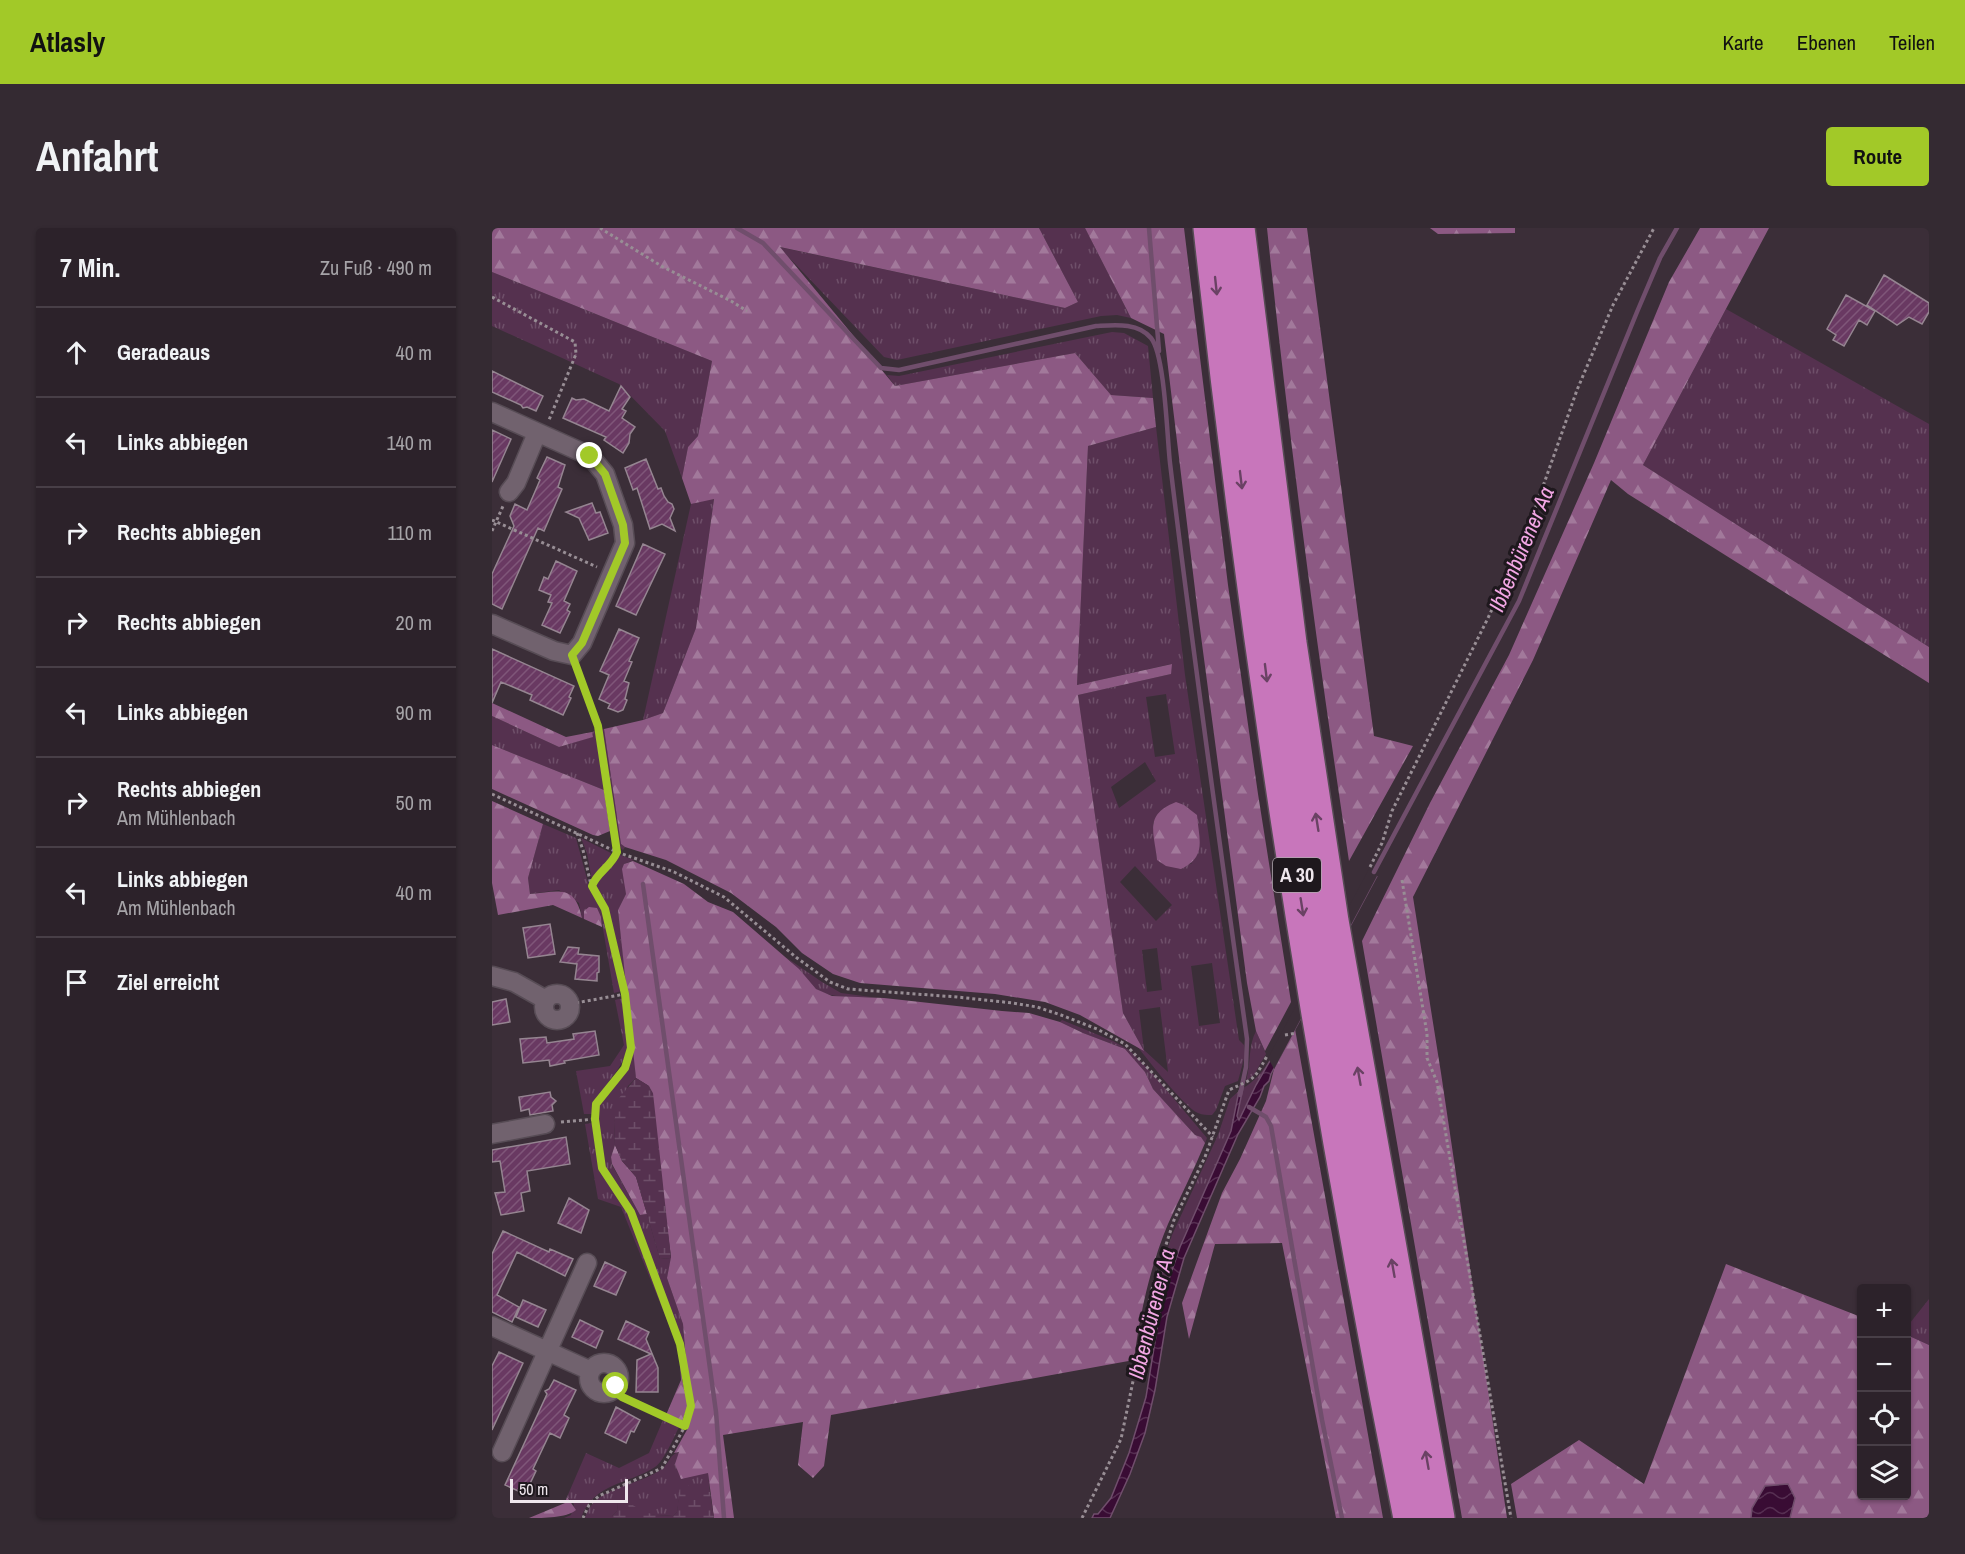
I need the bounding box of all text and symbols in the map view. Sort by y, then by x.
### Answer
text: Atlasly [30,23,105,61]
text: Karte [1723,28,1764,57]
text: Ebenen [1797,28,1856,57]
text: Teilen [1889,28,1935,57]
button: Route [1826,127,1929,186]
text: Anfahrt [36,128,158,184]
text: 7 Min. [60,250,120,285]
text: Zu Fuß · 490 m [320,254,432,281]
one-way arrow [1211,276,1222,296]
icon: ahead [60,336,93,369]
text: Geradeaus [117,337,210,367]
text: 40 m [396,339,432,366]
icon: left [60,426,93,459]
text: Links abbiegen [117,427,248,457]
text: 140 m [386,429,432,456]
route end [576,442,602,468]
one-way arrow [1235,469,1246,489]
water label: Ibbenbürener Aa [1481,482,1561,616]
icon: right [60,516,93,549]
text: Rechts abbiegen [117,517,261,547]
text: 110 m [388,519,432,546]
icon: right [60,606,93,639]
text: Rechts abbiegen [117,607,261,637]
text: 20 m [396,609,432,636]
one-way arrow [1260,663,1271,682]
icon: left [60,696,93,729]
text: Links abbiegen [117,697,248,727]
text: 90 m [396,699,432,726]
text: Rechts abbiegen [117,774,261,804]
icon: right [60,786,93,819]
text: 50 m [396,789,432,816]
text: Am Mühlenbach [117,804,236,831]
one-way arrow [1311,813,1322,832]
road number: A 30 [1273,858,1321,892]
text: Links abbiegen [117,864,248,894]
icon: left [60,876,93,909]
text: 40 m [396,879,432,906]
text: Am Mühlenbach [117,894,236,921]
one-way arrow [1296,897,1307,917]
icon: arrive [60,966,93,999]
text: Ziel erreicht [117,967,219,997]
one-way arrow [1353,1067,1364,1087]
water label: Ibbenbürener Aa [1120,1246,1182,1382]
one-way arrow [1387,1259,1398,1279]
map controls [1857,1284,1911,1500]
button: + [1857,1284,1911,1338]
button: − [1857,1338,1911,1392]
route start [602,1372,628,1398]
button: locate [1857,1392,1911,1446]
button: layers [1857,1446,1911,1500]
one-way arrow [1421,1451,1432,1471]
scale bar [510,1476,628,1504]
text: 50 m [519,1478,548,1500]

